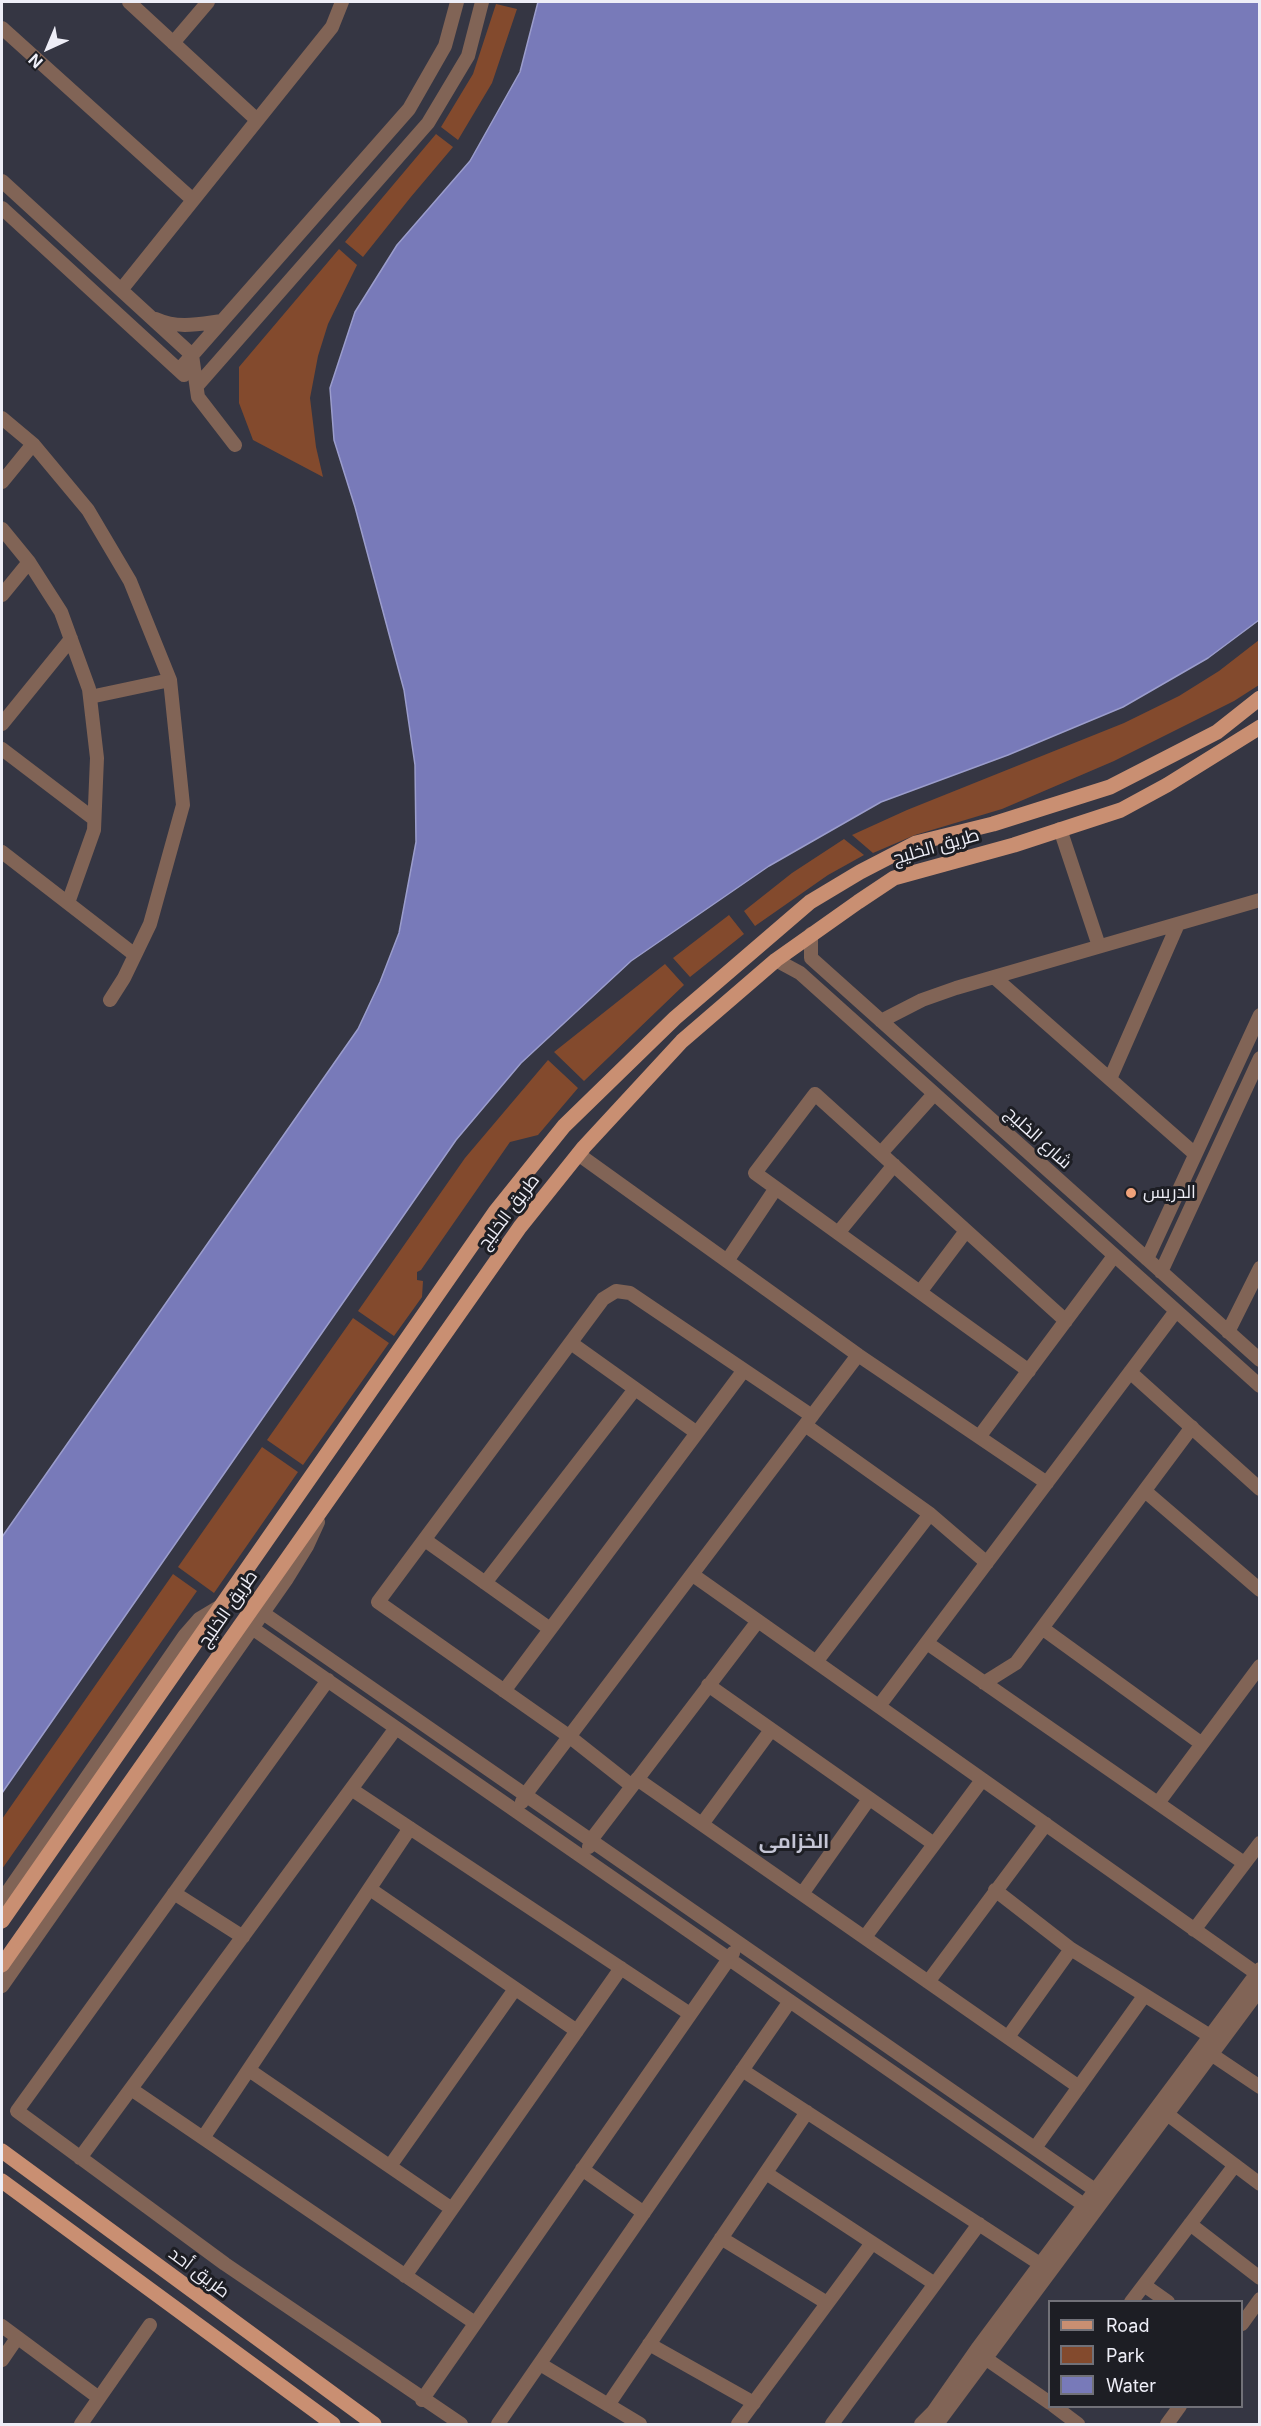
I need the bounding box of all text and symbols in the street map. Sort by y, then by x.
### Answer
north arrow [18,18,78,78]
text: N [24,50,47,72]
street label: طريق الخليج [890,824,982,870]
street label: شارع الخليج [1000,1102,1076,1174]
street label: طريق الخليج [474,1170,544,1254]
place label: الدريس [1143,1182,1196,1204]
marker: الدريس [1124,1186,1138,1200]
street label: طريق الخليج [194,1566,262,1652]
district label: الخزامى [759,1830,829,1854]
street label: طريق أحد [164,2243,234,2303]
legend [1048,2300,1243,2408]
text: Road [1106,2315,1149,2336]
text: Park [1106,2345,1145,2366]
text: Water [1106,2375,1156,2396]

